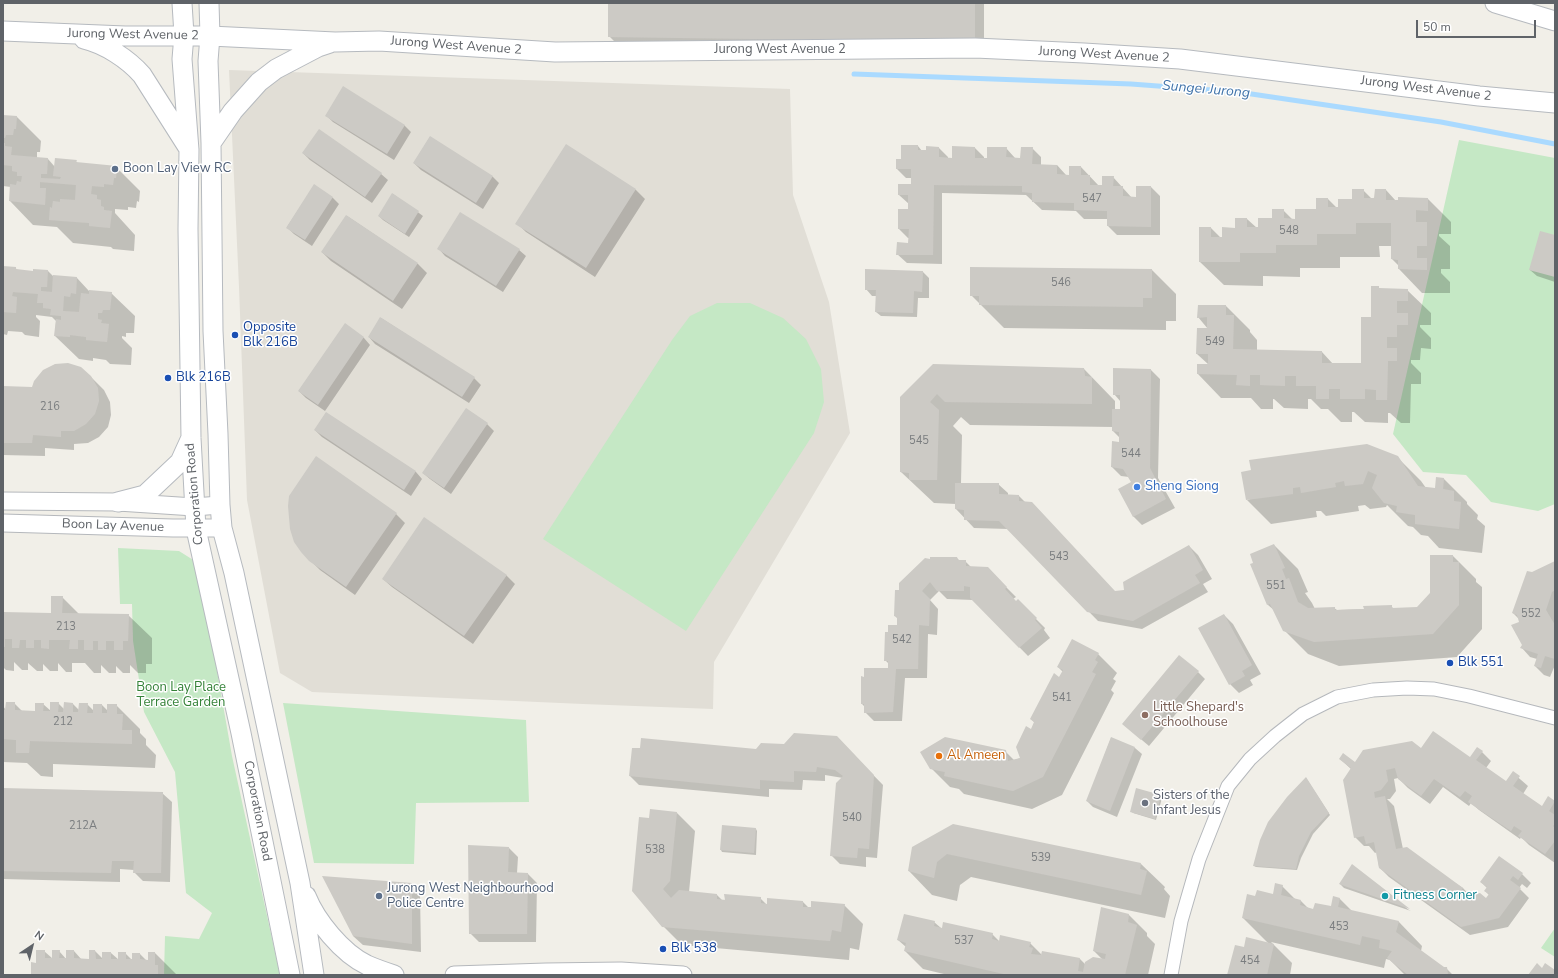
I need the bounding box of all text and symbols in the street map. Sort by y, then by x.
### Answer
scale bar [1418,12,1538,38]
text: 50 m [1423,19,1451,35]
street label: Jurong West Avenue 2 [67,26,199,44]
street label: Jurong West Avenue 2 [390,34,522,58]
street label: Jurong West Avenue 2 [714,42,846,58]
street label: Jurong West Avenue 2 [1038,44,1170,66]
street label: Jurong West Avenue 2 [1360,73,1492,105]
water label: Sungei Jurong [1161,78,1251,102]
place label: Boon Lay View RC [123,161,231,177]
marker: Boon Lay View RC [110,164,120,174]
house number: 547 [1082,192,1102,206]
house number: 548 [1279,224,1299,238]
house number: 546 [1051,276,1071,290]
place label: Opposite Blk 216B [243,320,298,351]
marker: Opposite Blk 216B [230,330,240,340]
house number: 549 [1205,335,1225,349]
place label: Blk 216B [176,370,231,386]
marker: Blk 216B [163,373,173,383]
house number: 216 [40,400,60,414]
house number: 545 [909,434,929,448]
street label: Corporation Road [183,442,207,546]
house number: 544 [1121,447,1141,461]
place label: Sheng Siong [1145,479,1219,495]
marker: Sheng Siong [1132,482,1142,492]
street label: Boon Lay Avenue [62,516,164,536]
house number: 543 [1049,550,1069,564]
house number: 551 [1266,579,1286,593]
house number: 552 [1521,607,1541,621]
house number: 213 [56,620,76,634]
house number: 542 [892,633,912,647]
place label: Blk 551 [1458,655,1504,671]
marker: Blk 551 [1445,658,1455,668]
park label: Boon Lay Place Terrace Garden [136,680,226,711]
house number: 541 [1052,691,1072,705]
place label: Little Shepard's Schoolhouse [1153,700,1244,731]
marker: Little Shepard's Schoolhouse [1140,710,1150,720]
house number: 212 [53,715,73,729]
place label: Al Ameen [947,748,1005,764]
marker: Al Ameen [934,751,944,761]
street label: Corporation Road [240,759,274,863]
place label: Sisters of the Infant Jesus [1153,788,1229,819]
marker: Sisters of the Infant Jesus [1140,798,1150,808]
house number: 540 [842,811,862,825]
house number: 212A [69,819,97,833]
house number: 538 [645,843,665,857]
house number: 539 [1031,851,1051,865]
place label: Jurong West Neighbourhood Police Centre [387,881,554,912]
place label: Fitness Corner [1393,888,1477,904]
marker: Jurong West Neighbourhood Police Centre [374,891,384,901]
marker: Fitness Corner [1380,891,1390,901]
house number: 453 [1329,920,1349,934]
north arrow [12,926,52,966]
text: N [31,927,47,944]
house number: 537 [954,934,974,948]
place label: Blk 538 [671,941,717,957]
marker: Blk 538 [658,944,668,954]
house number: 454 [1240,954,1260,968]

